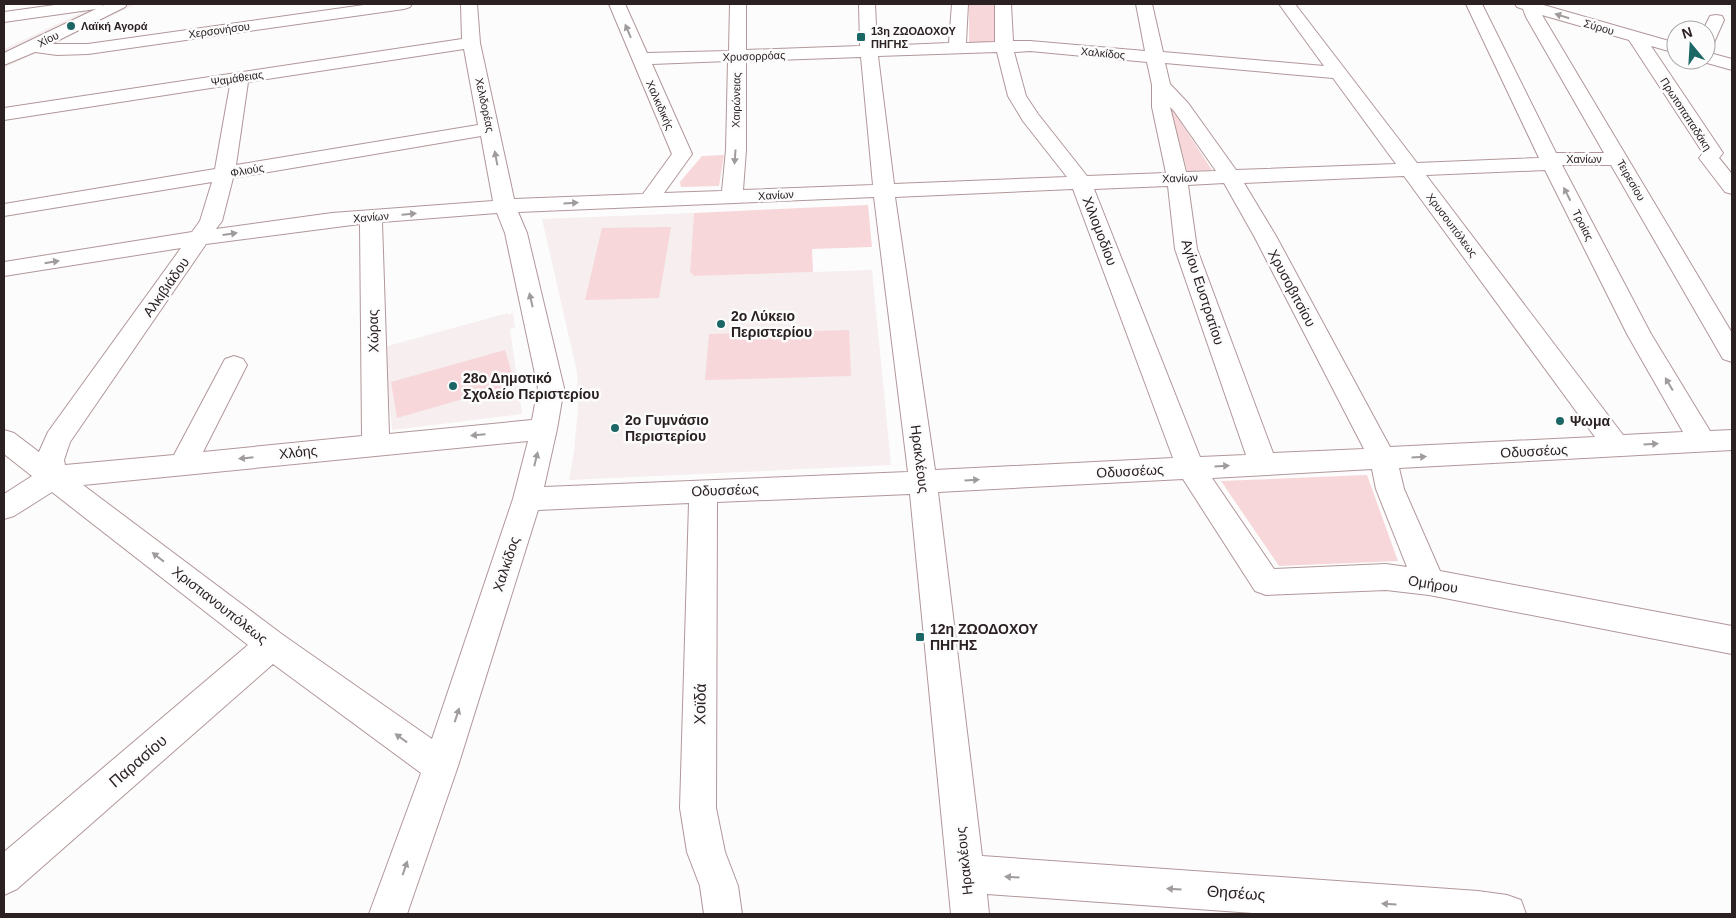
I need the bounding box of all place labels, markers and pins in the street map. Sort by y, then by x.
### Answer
marker: Λαϊκή Αγορά [65,20,77,32]
place label: Λαϊκή Αγορά [81,20,148,32]
place label: 13η ΖΩΟΔΟΧΟΥ ΠΗΓΗΣ [871,25,957,50]
marker: 13η ΖΩΟΔΟΧΟΥ ΠΗΓΗΣ [855,31,867,43]
place label: 2ο Λύκειο Περιστερίου [731,308,812,340]
marker: 2ο Λύκειο Περιστερίου [715,318,727,330]
place label: 28ο Δημοτικό Σχολείο Περιστερίου [463,370,599,402]
marker: 28ο Δημοτικό Σχολείο Περιστερίου [447,380,459,392]
place label: 2ο Γυμνάσιο Περιστερίου [625,412,709,444]
place label: Ψωμα [1570,413,1610,429]
marker: Ψωμα [1554,415,1566,427]
marker: 2ο Γυμνάσιο Περιστερίου [609,422,621,434]
place label: 12η ΖΩΟΔΟΧΟΥ ΠΗΓΗΣ [930,621,1039,653]
marker: 12η ΖΩΟΔΟΧΟΥ ΠΗΓΗΣ [914,631,926,643]

